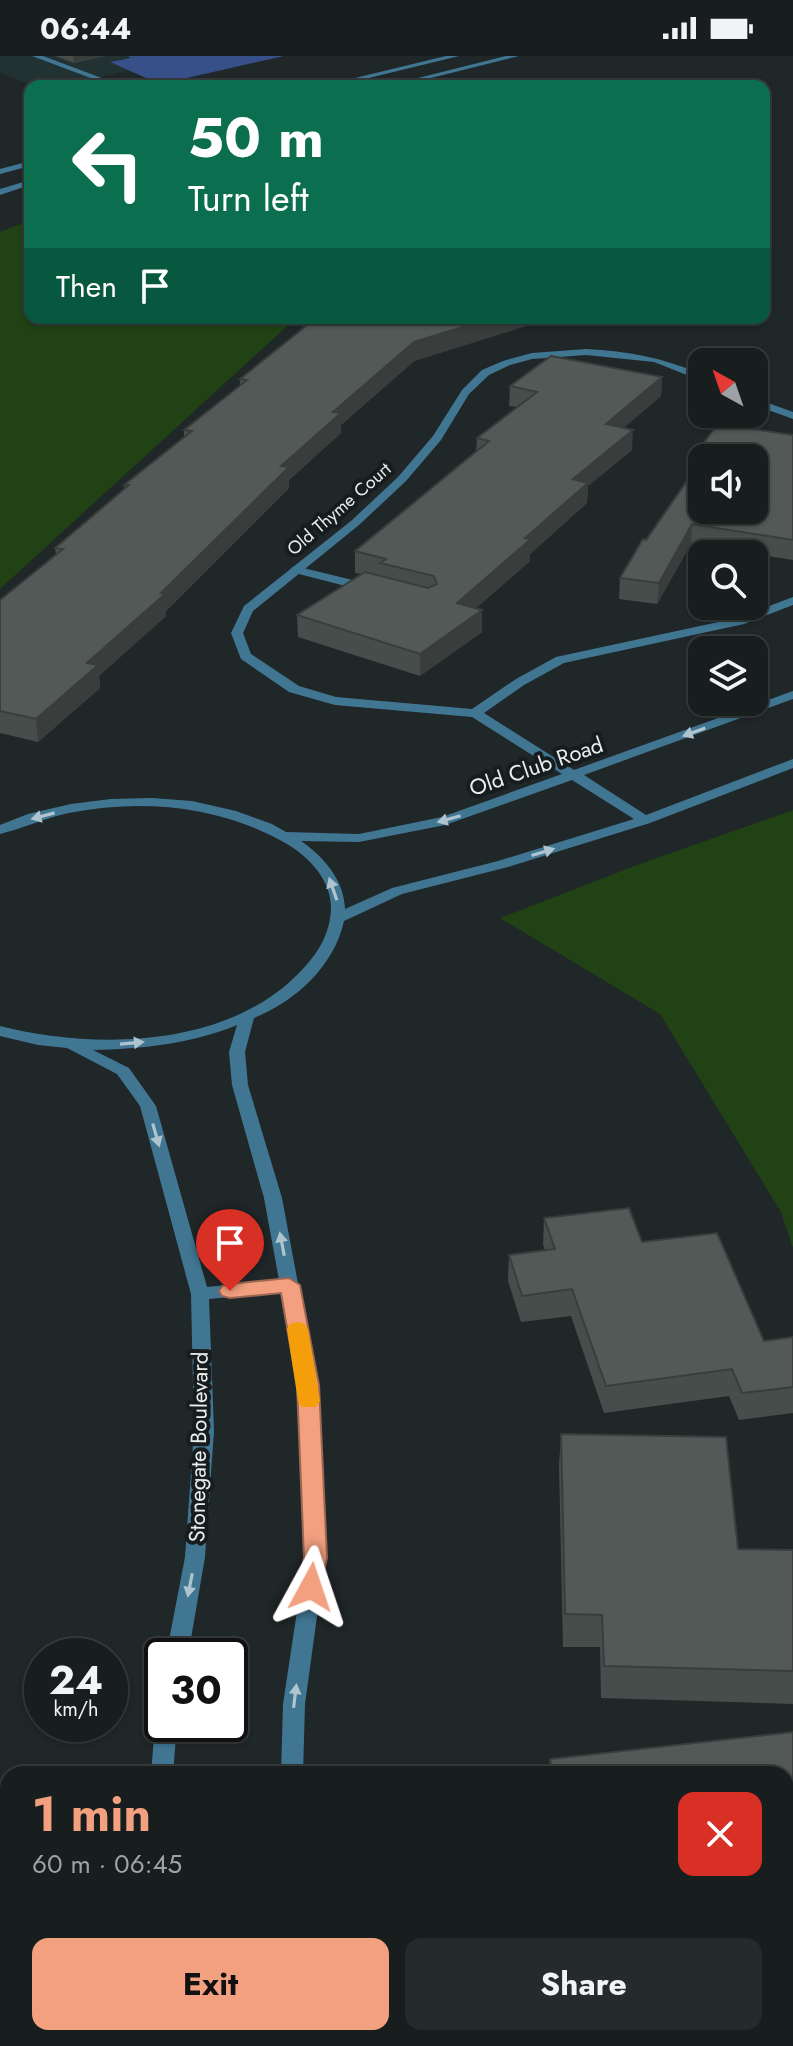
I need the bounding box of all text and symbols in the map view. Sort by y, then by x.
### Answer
text: 06:44 [40,7,131,50]
text: 50 m [188,97,324,178]
icon: left [56,112,160,216]
text: Turn left [188,172,309,224]
icon: arrive [133,264,177,308]
text: Then [56,265,117,308]
north arrow [688,348,768,428]
map controls [688,348,768,716]
button: sound [688,444,768,524]
street label: Old Thyme Court [281,456,397,562]
button: search [688,540,768,620]
button: layers [688,636,768,716]
one-way arrow [681,726,705,739]
street label: Old Club Road [465,728,607,804]
one-way arrow [30,810,55,822]
one-way arrow [436,813,460,826]
one-way arrow [531,845,555,857]
one-way arrow [326,876,338,900]
one-way arrow [120,1036,145,1049]
one-way arrow [150,1124,163,1148]
pin [196,1209,264,1291]
icon: arrive [208,1221,252,1265]
one-way arrow [275,1231,287,1256]
street label: Stonegate Boulevard [180,1351,216,1543]
position arrow [269,1545,353,1629]
one-way arrow [184,1573,196,1598]
speed limit sign: 30 [144,1638,248,1742]
text: 24 [49,1651,103,1709]
one-way arrow [289,1683,302,1708]
text: km/h [53,1695,99,1724]
text: 1 min [32,1780,151,1849]
button: close [678,1792,762,1876]
text: 60 m · 06:45 [32,1845,182,1883]
button: Exit [32,1938,389,2030]
button: Share [405,1938,762,2030]

